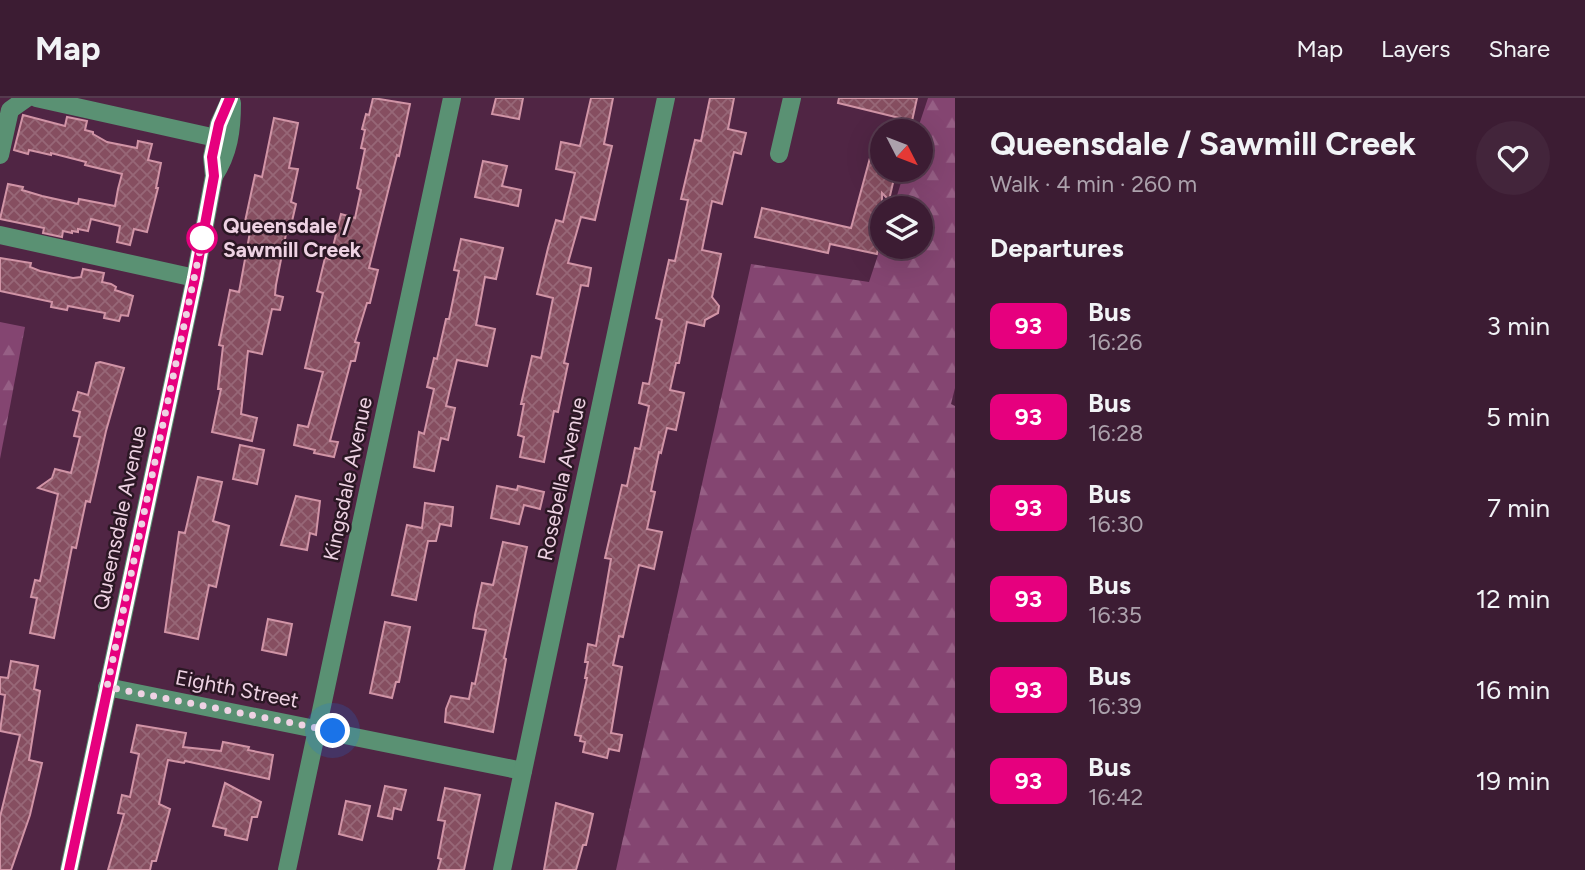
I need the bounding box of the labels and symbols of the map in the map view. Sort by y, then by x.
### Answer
north arrow [870,119,933,182]
place label: Queensdale / Sawmill Creek [223,213,362,262]
marker: Queensdale / Sawmill Creek [187,223,217,253]
street label: Kingsdale Avenue [318,395,377,563]
street label: Rosebella Avenue [532,395,591,563]
street label: Queensdale Avenue [88,423,151,612]
street label: Eighth Street [173,664,301,713]
your location [315,713,350,748]

